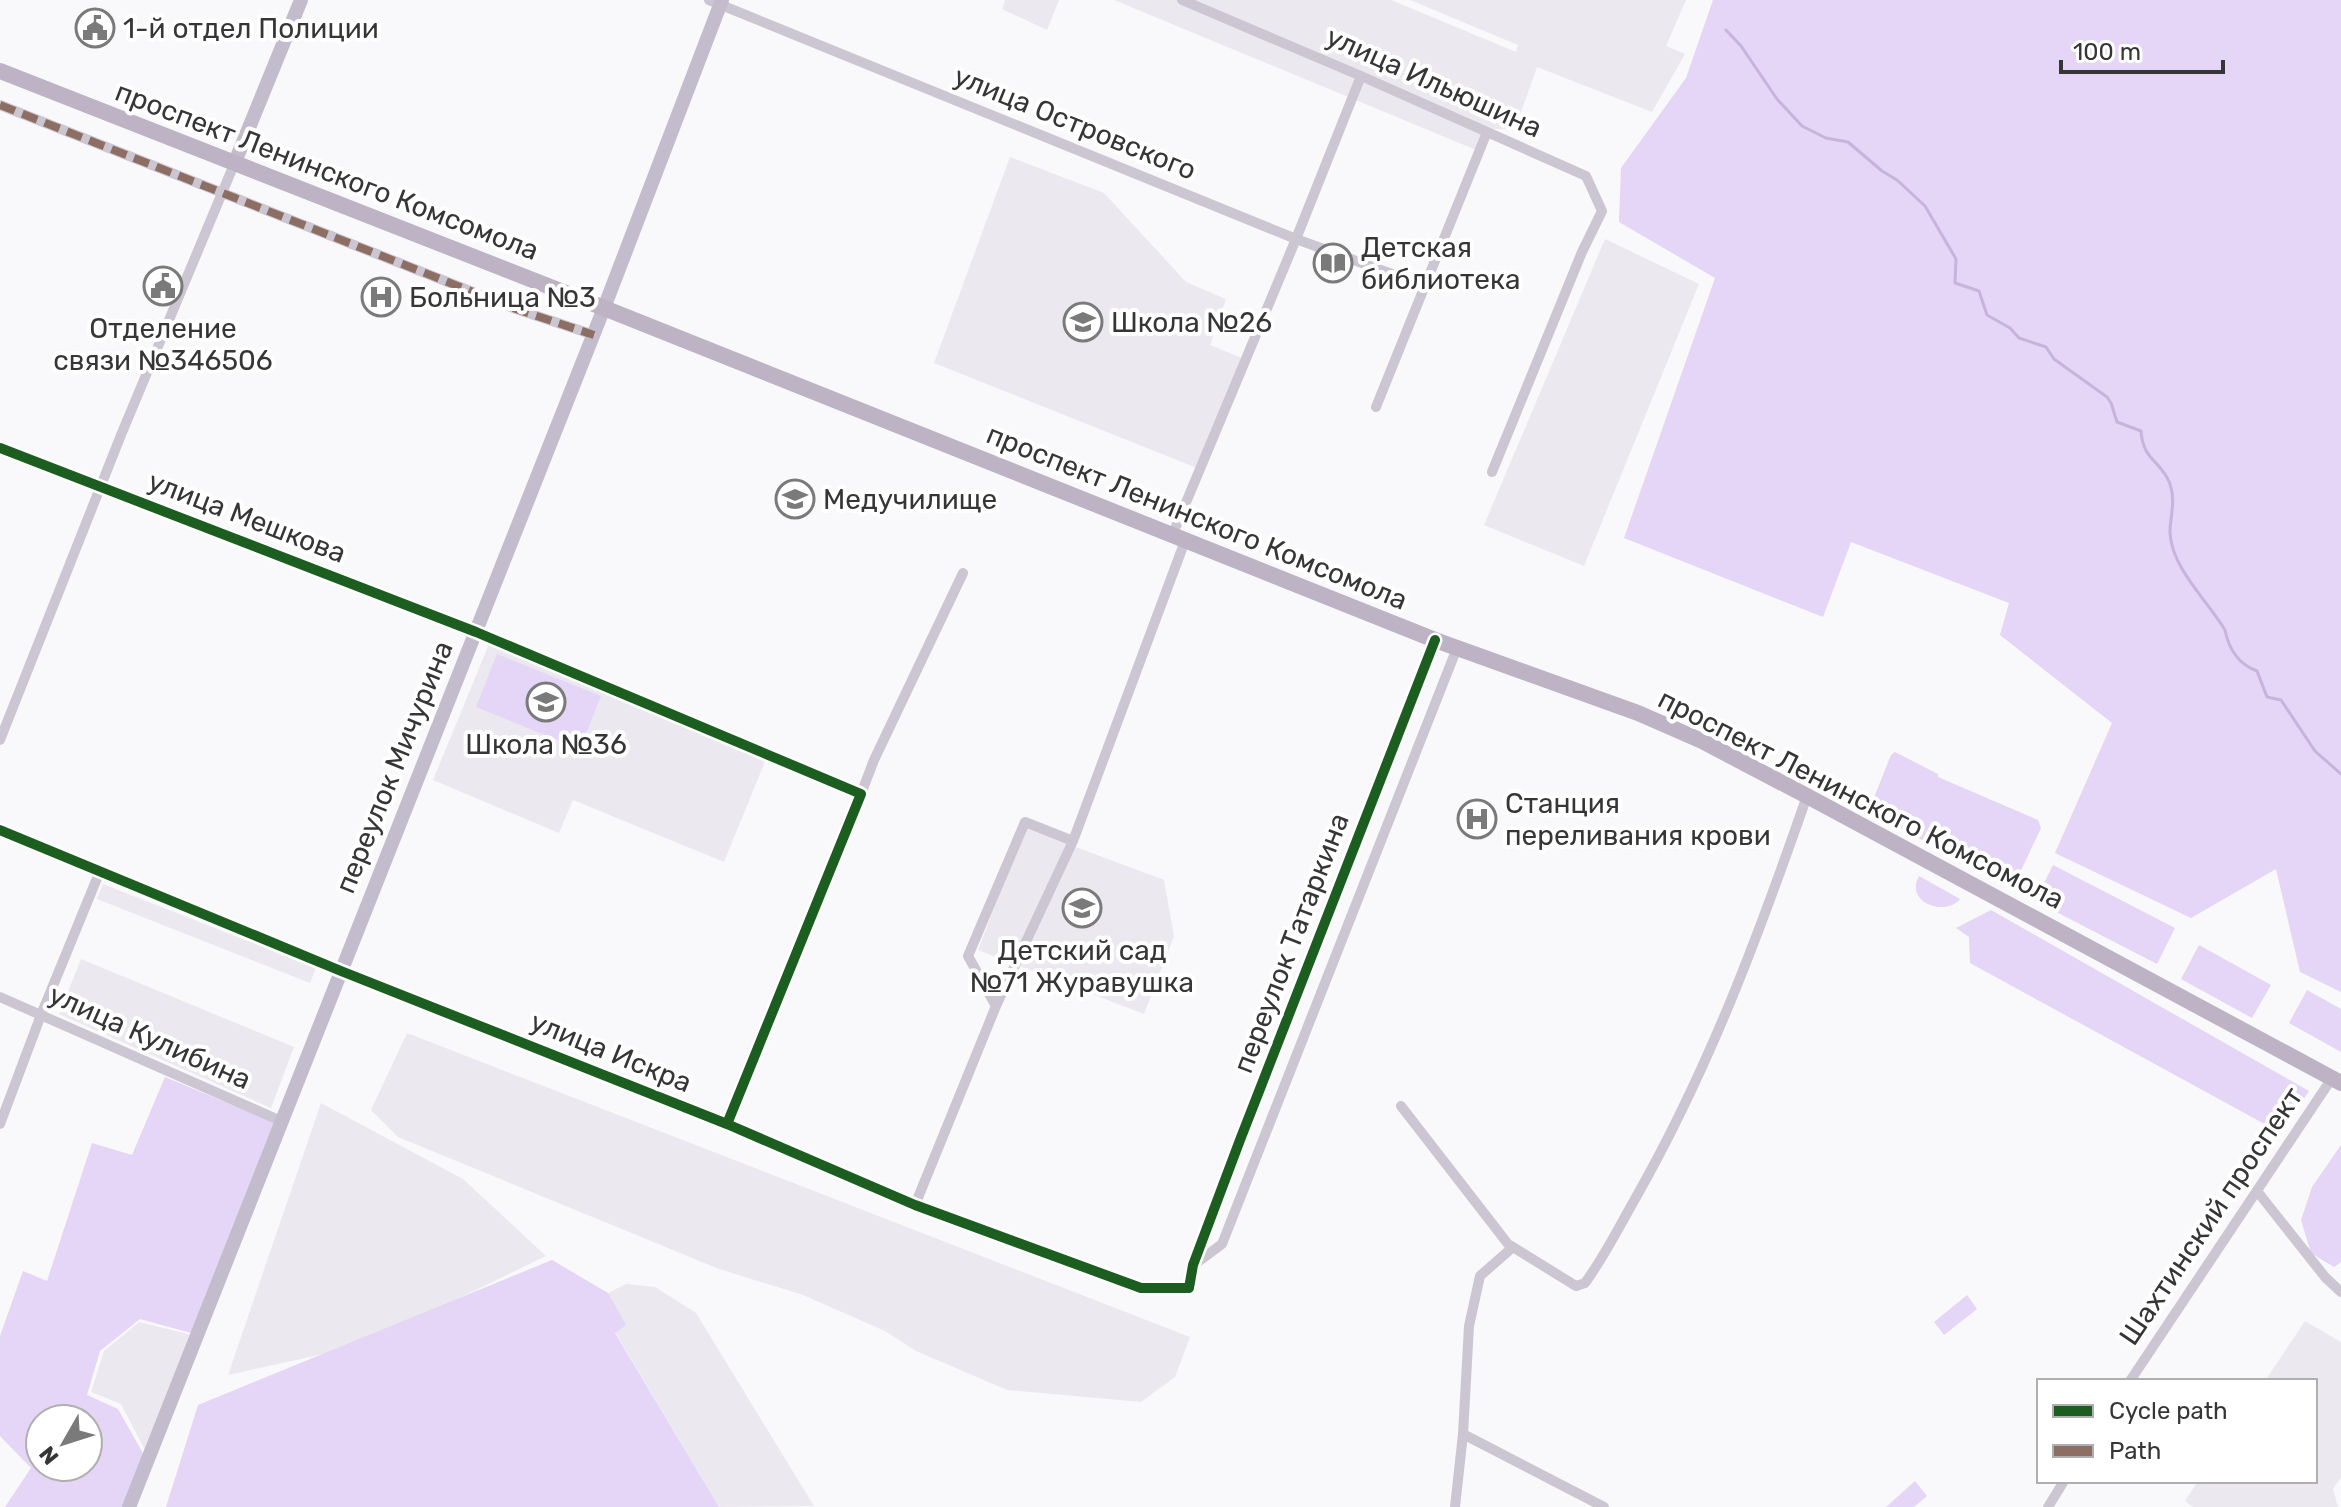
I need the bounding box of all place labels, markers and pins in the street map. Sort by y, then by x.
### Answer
public building icon: 1-й отдел Полиции [74,7,116,49]
place label: 1-й отдел Полиции [123,12,379,45]
place label: Детская библиотека [1361,231,1520,296]
library icon: Детская библиотека [1312,242,1354,284]
public building icon: Отделение связи №346506 [142,265,184,307]
hospital icon: Больница №3 [360,276,402,318]
place label: Больница №3 [409,281,596,314]
school or university icon: Школа №26 [1062,301,1104,343]
place label: Школа №26 [1111,306,1272,339]
place label: Отделение связи №346506 [53,312,273,377]
school or university icon: Медучилище [774,478,816,520]
place label: Медучилище [823,483,997,516]
school or university icon: Школа №36 [525,681,567,723]
place label: Школа №36 [465,728,627,761]
place label: Станция переливания крови [1505,787,1771,852]
hospital icon: Станция переливания крови [1456,798,1498,840]
school or university icon: Детский сад №71 Журавушка [1061,887,1103,929]
place label: Детский сад №71 Журавушка [970,934,1194,999]

